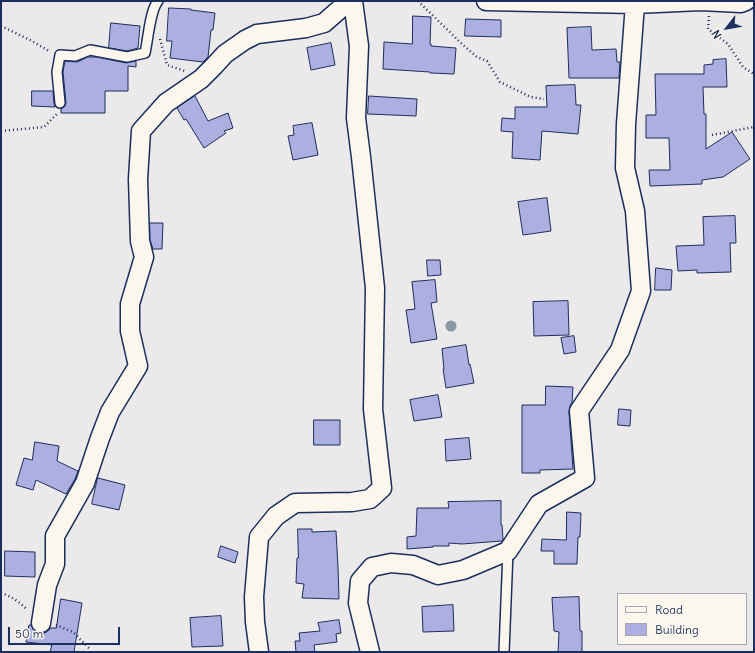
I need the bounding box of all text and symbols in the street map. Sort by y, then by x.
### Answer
north arrow [707,8,747,48]
text: N [709,27,725,41]
legend [617,593,747,645]
text: Road [655,602,683,617]
scale bar [10,619,122,645]
text: Building [655,622,699,637]
text: 50 m [15,626,43,641]

